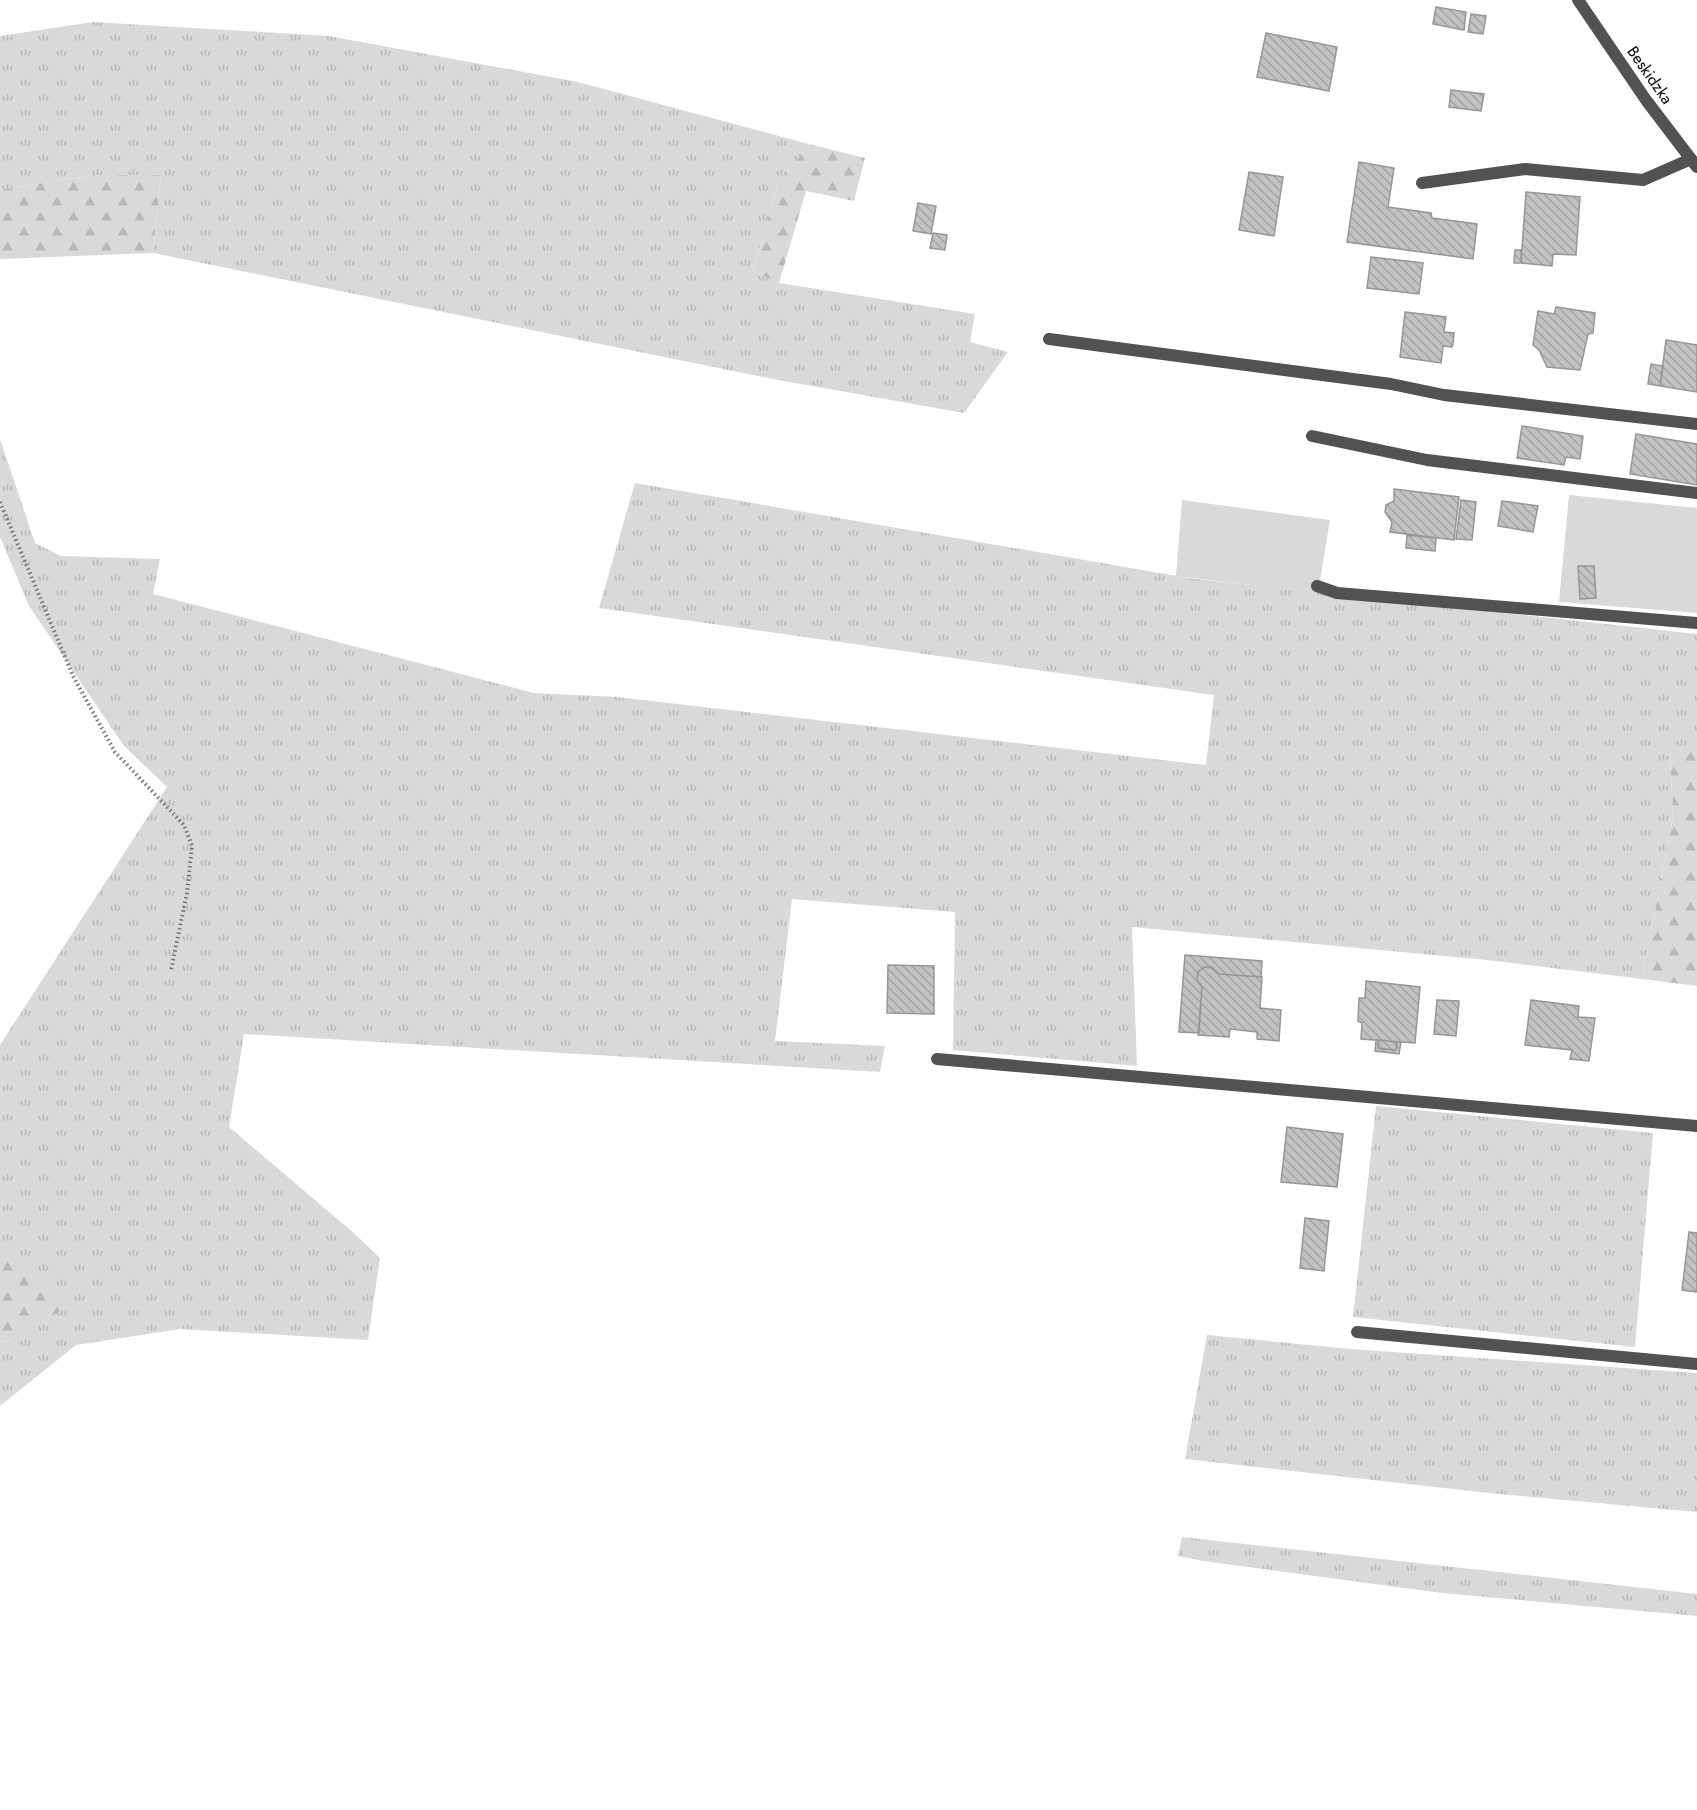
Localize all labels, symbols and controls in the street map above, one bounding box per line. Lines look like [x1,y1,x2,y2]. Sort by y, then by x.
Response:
street label: Beskidzka [1622,41,1678,109]

